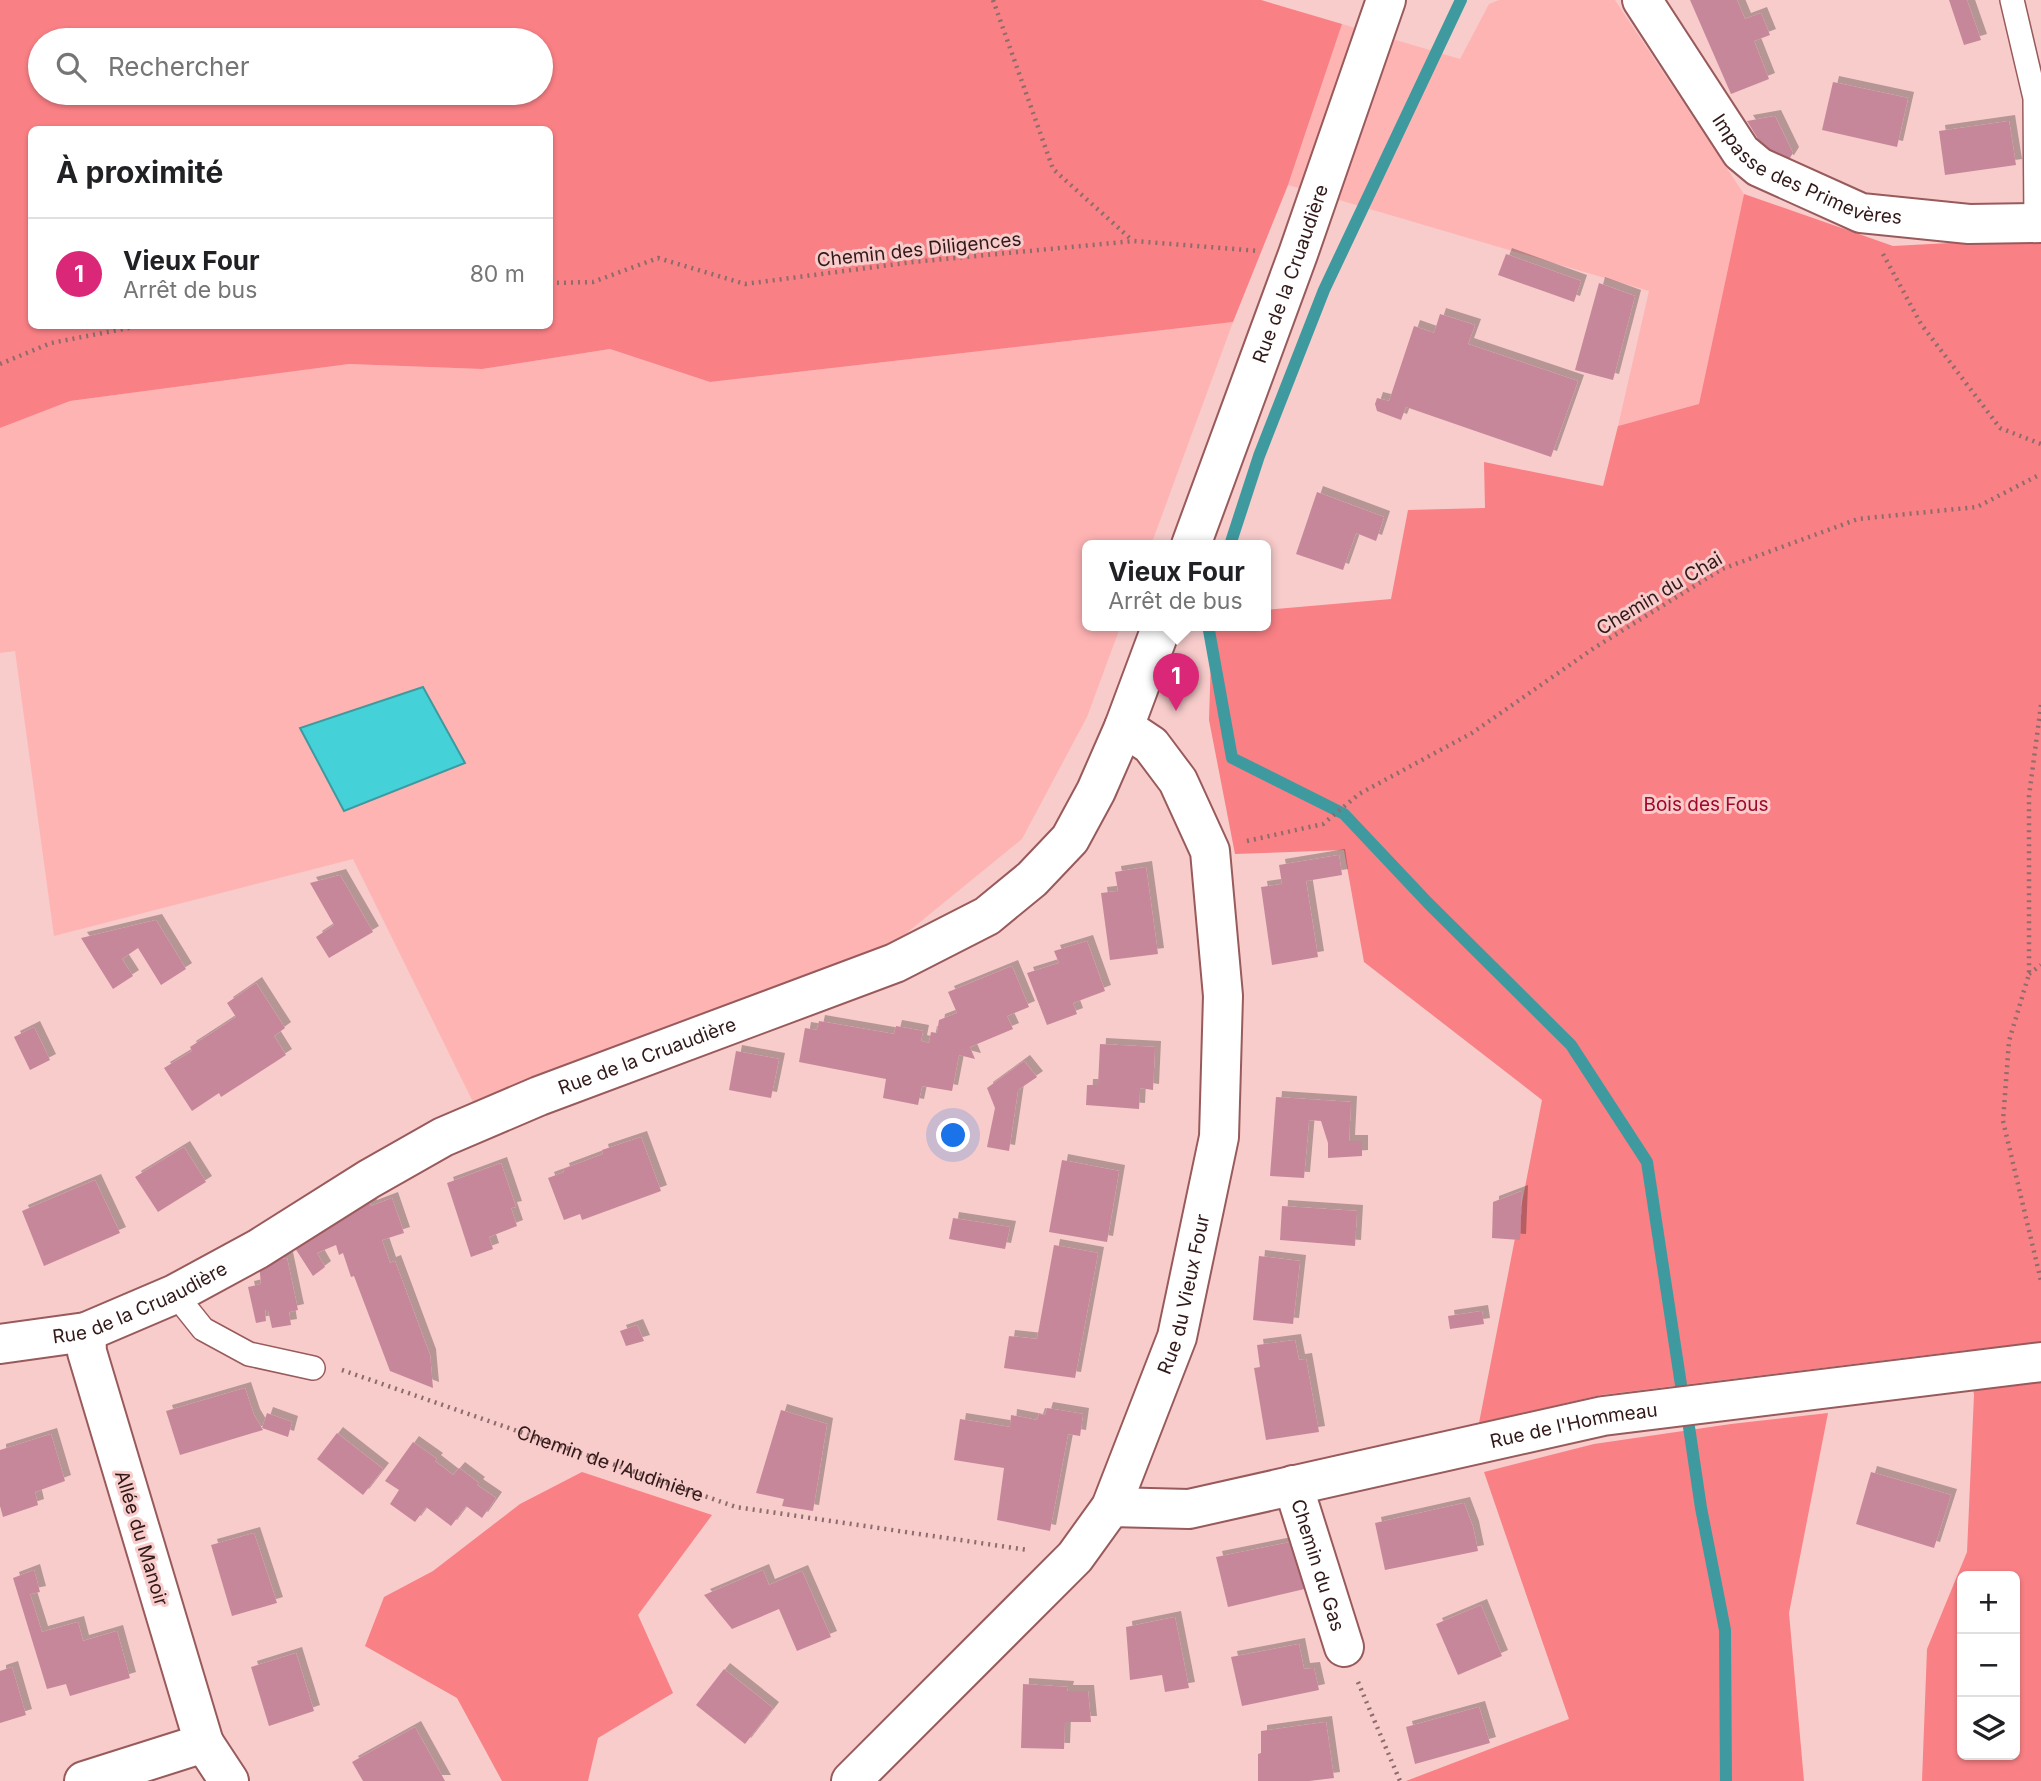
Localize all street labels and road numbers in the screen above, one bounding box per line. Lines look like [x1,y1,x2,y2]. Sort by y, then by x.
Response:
street label: Impasse des Primevères [1707,110,1903,229]
street label: Rue de la Cruaudière [1248,181,1333,366]
street label: Chemin des Diligences [816,227,1022,272]
street label: Chemin du Chai [1592,547,1726,640]
street label: Rue de la Cruaudière [555,1012,739,1100]
street label: Rue du Vieux Four [1153,1212,1215,1378]
street label: Rue de la Cruaudière [51,1257,231,1349]
street label: Rue de l'Hommeau [1488,1398,1659,1453]
street label: Chemin de l'Audinière [514,1421,707,1507]
street label: Allée du Manoir [110,1468,173,1609]
street label: Chemin du Gas [1286,1496,1349,1634]

